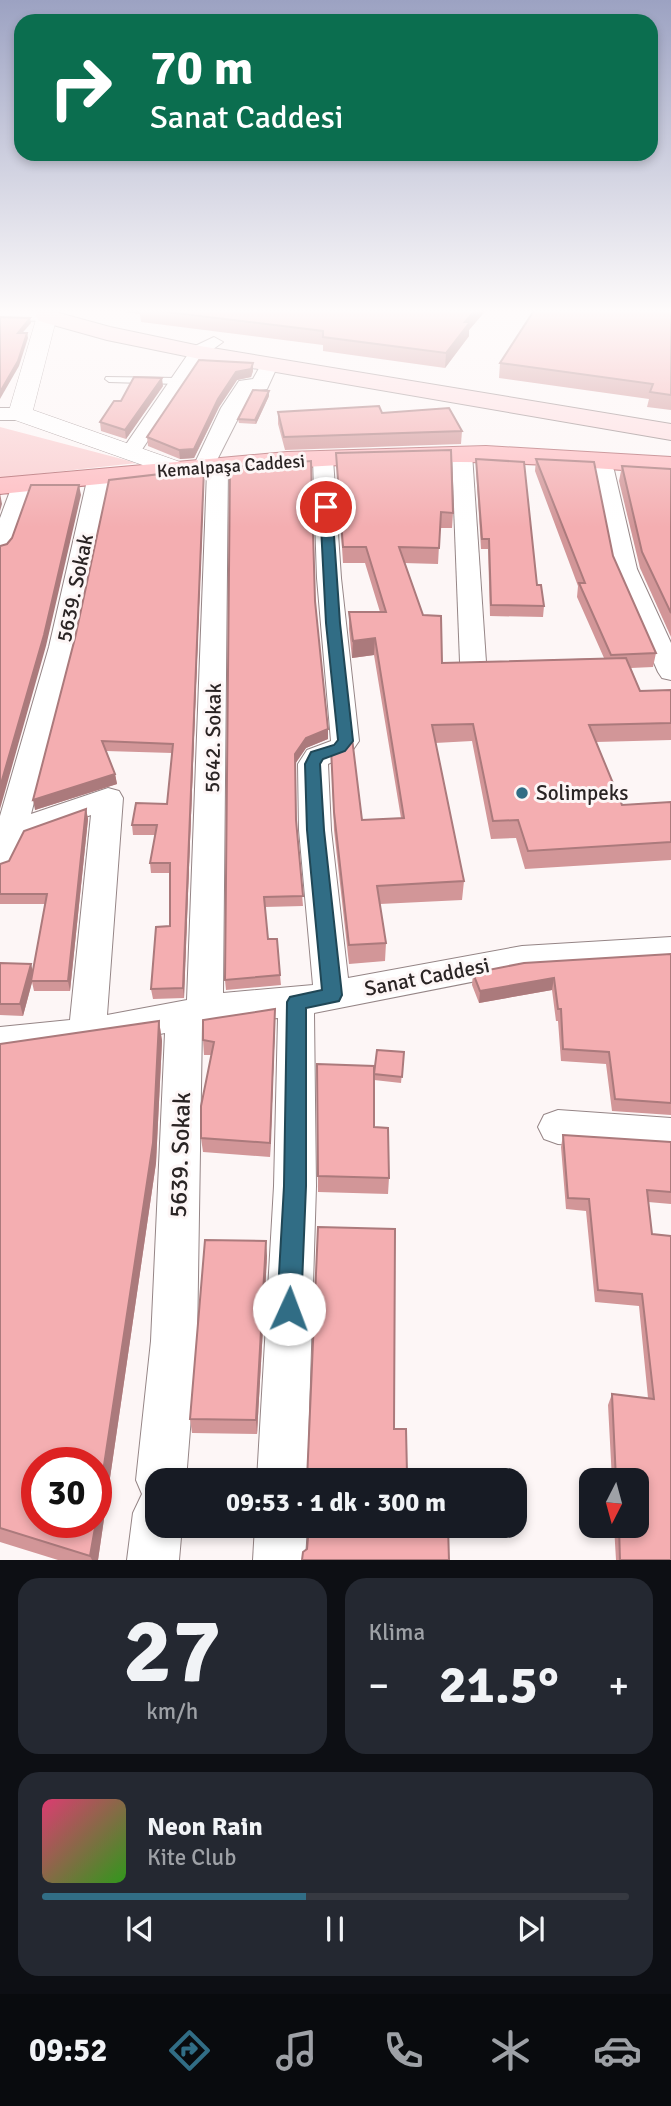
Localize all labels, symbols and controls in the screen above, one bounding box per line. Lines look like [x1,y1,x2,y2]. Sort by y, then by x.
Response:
text: 70 m [150,38,253,98]
icon: right [35,42,126,133]
text: Sanat Caddesi [150,98,343,137]
street label: Kemalpaşa Caddesi [156,450,306,482]
pin [296,477,356,537]
icon: arrive [307,488,345,526]
street label: 5639. Sokak [51,531,99,644]
street label: 5642. Sokak [199,682,227,793]
place label: Solimpeks [536,780,628,806]
marker: Solimpeks [514,785,530,801]
street label: Sanat Caddesi [362,952,492,1002]
street label: 5639. Sokak [163,1092,197,1218]
position arrow [252,1272,326,1346]
speed limit sign: 30 [21,1447,112,1538]
north arrow [579,1468,649,1538]
map controls [579,1468,649,1538]
text: 09:53 · 1 dk · 300 m [226,1487,446,1519]
text: 27 [123,1595,221,1708]
text: Klima [369,1618,425,1647]
text: 21.5° [439,1653,559,1717]
text: − [369,1662,389,1709]
text: + [608,1662,629,1709]
text: km/h [146,1697,198,1726]
text: Neon Rain [147,1811,263,1843]
text: Kite Club [147,1843,236,1872]
icon: previous [121,1910,159,1948]
icon: pause [316,1910,354,1948]
icon: next [512,1910,550,1948]
icon: directions [165,2026,214,2075]
icon: music [272,2026,321,2075]
icon: phone [379,2026,428,2075]
icon: climate [486,2026,535,2075]
icon: car [593,2026,642,2075]
text: 09:52 [29,2031,108,2070]

